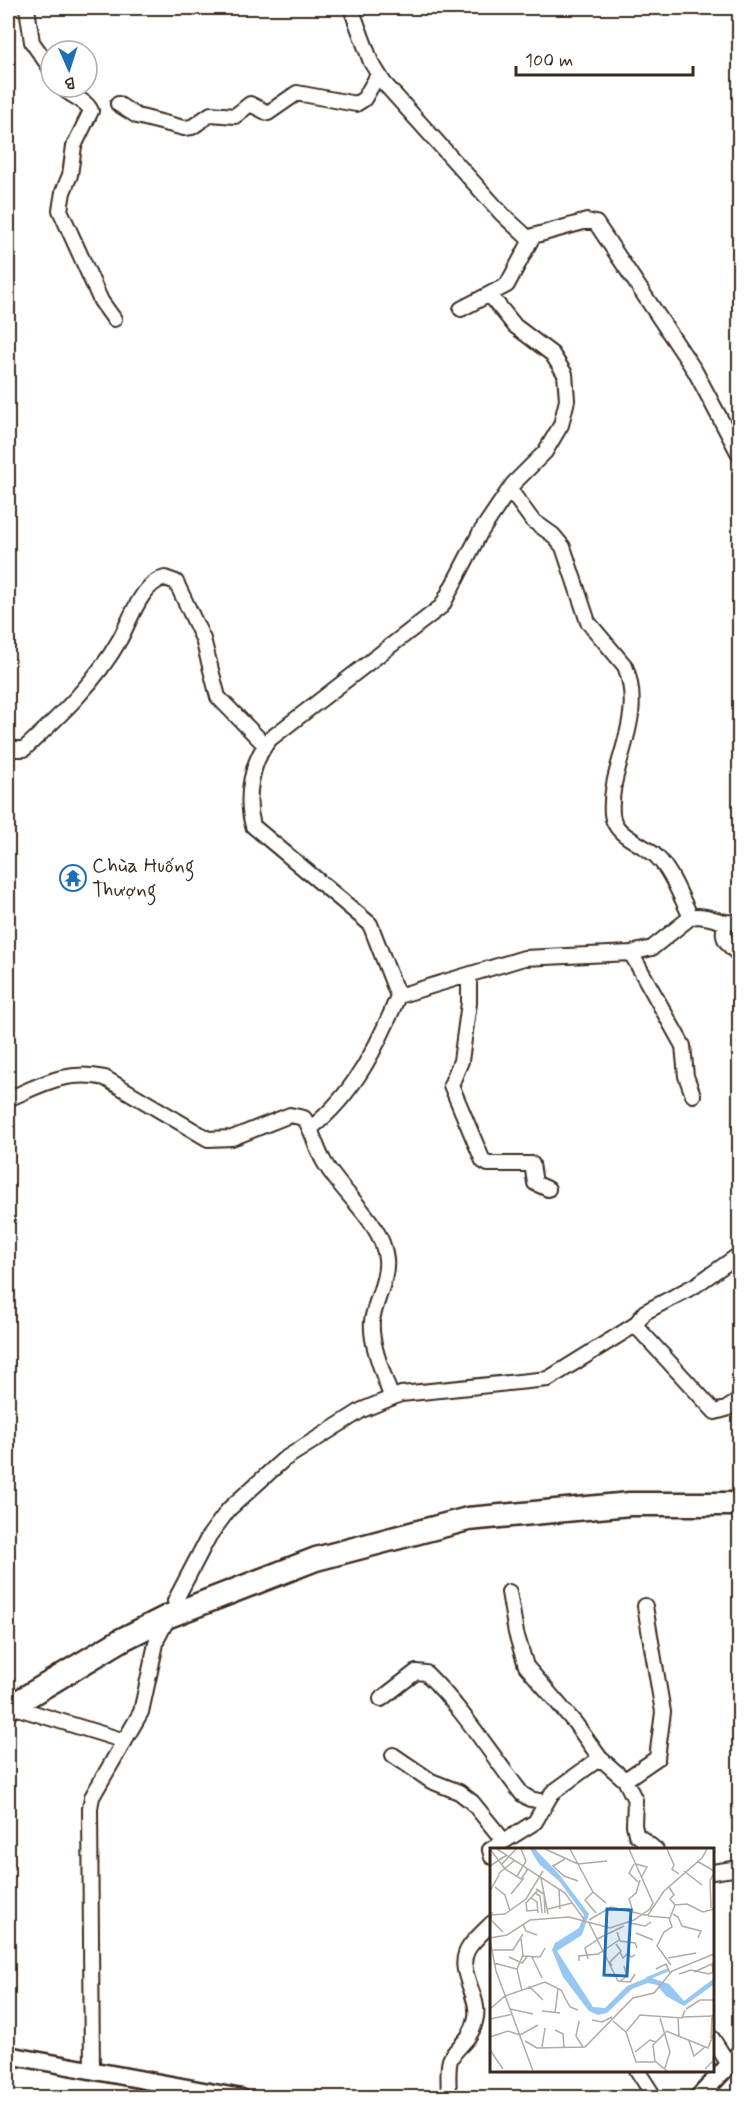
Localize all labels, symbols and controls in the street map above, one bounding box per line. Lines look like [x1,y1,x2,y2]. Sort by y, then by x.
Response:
north arrow [39,39,99,99]
scale bar [516,39,693,77]
text: 100 m [525,49,573,73]
text: B [64,72,75,93]
place label: Chùa Huống Thượng [92,852,195,906]
temple icon: Chùa Huống Thượng [58,863,88,893]
inset map [490,1848,714,2072]

